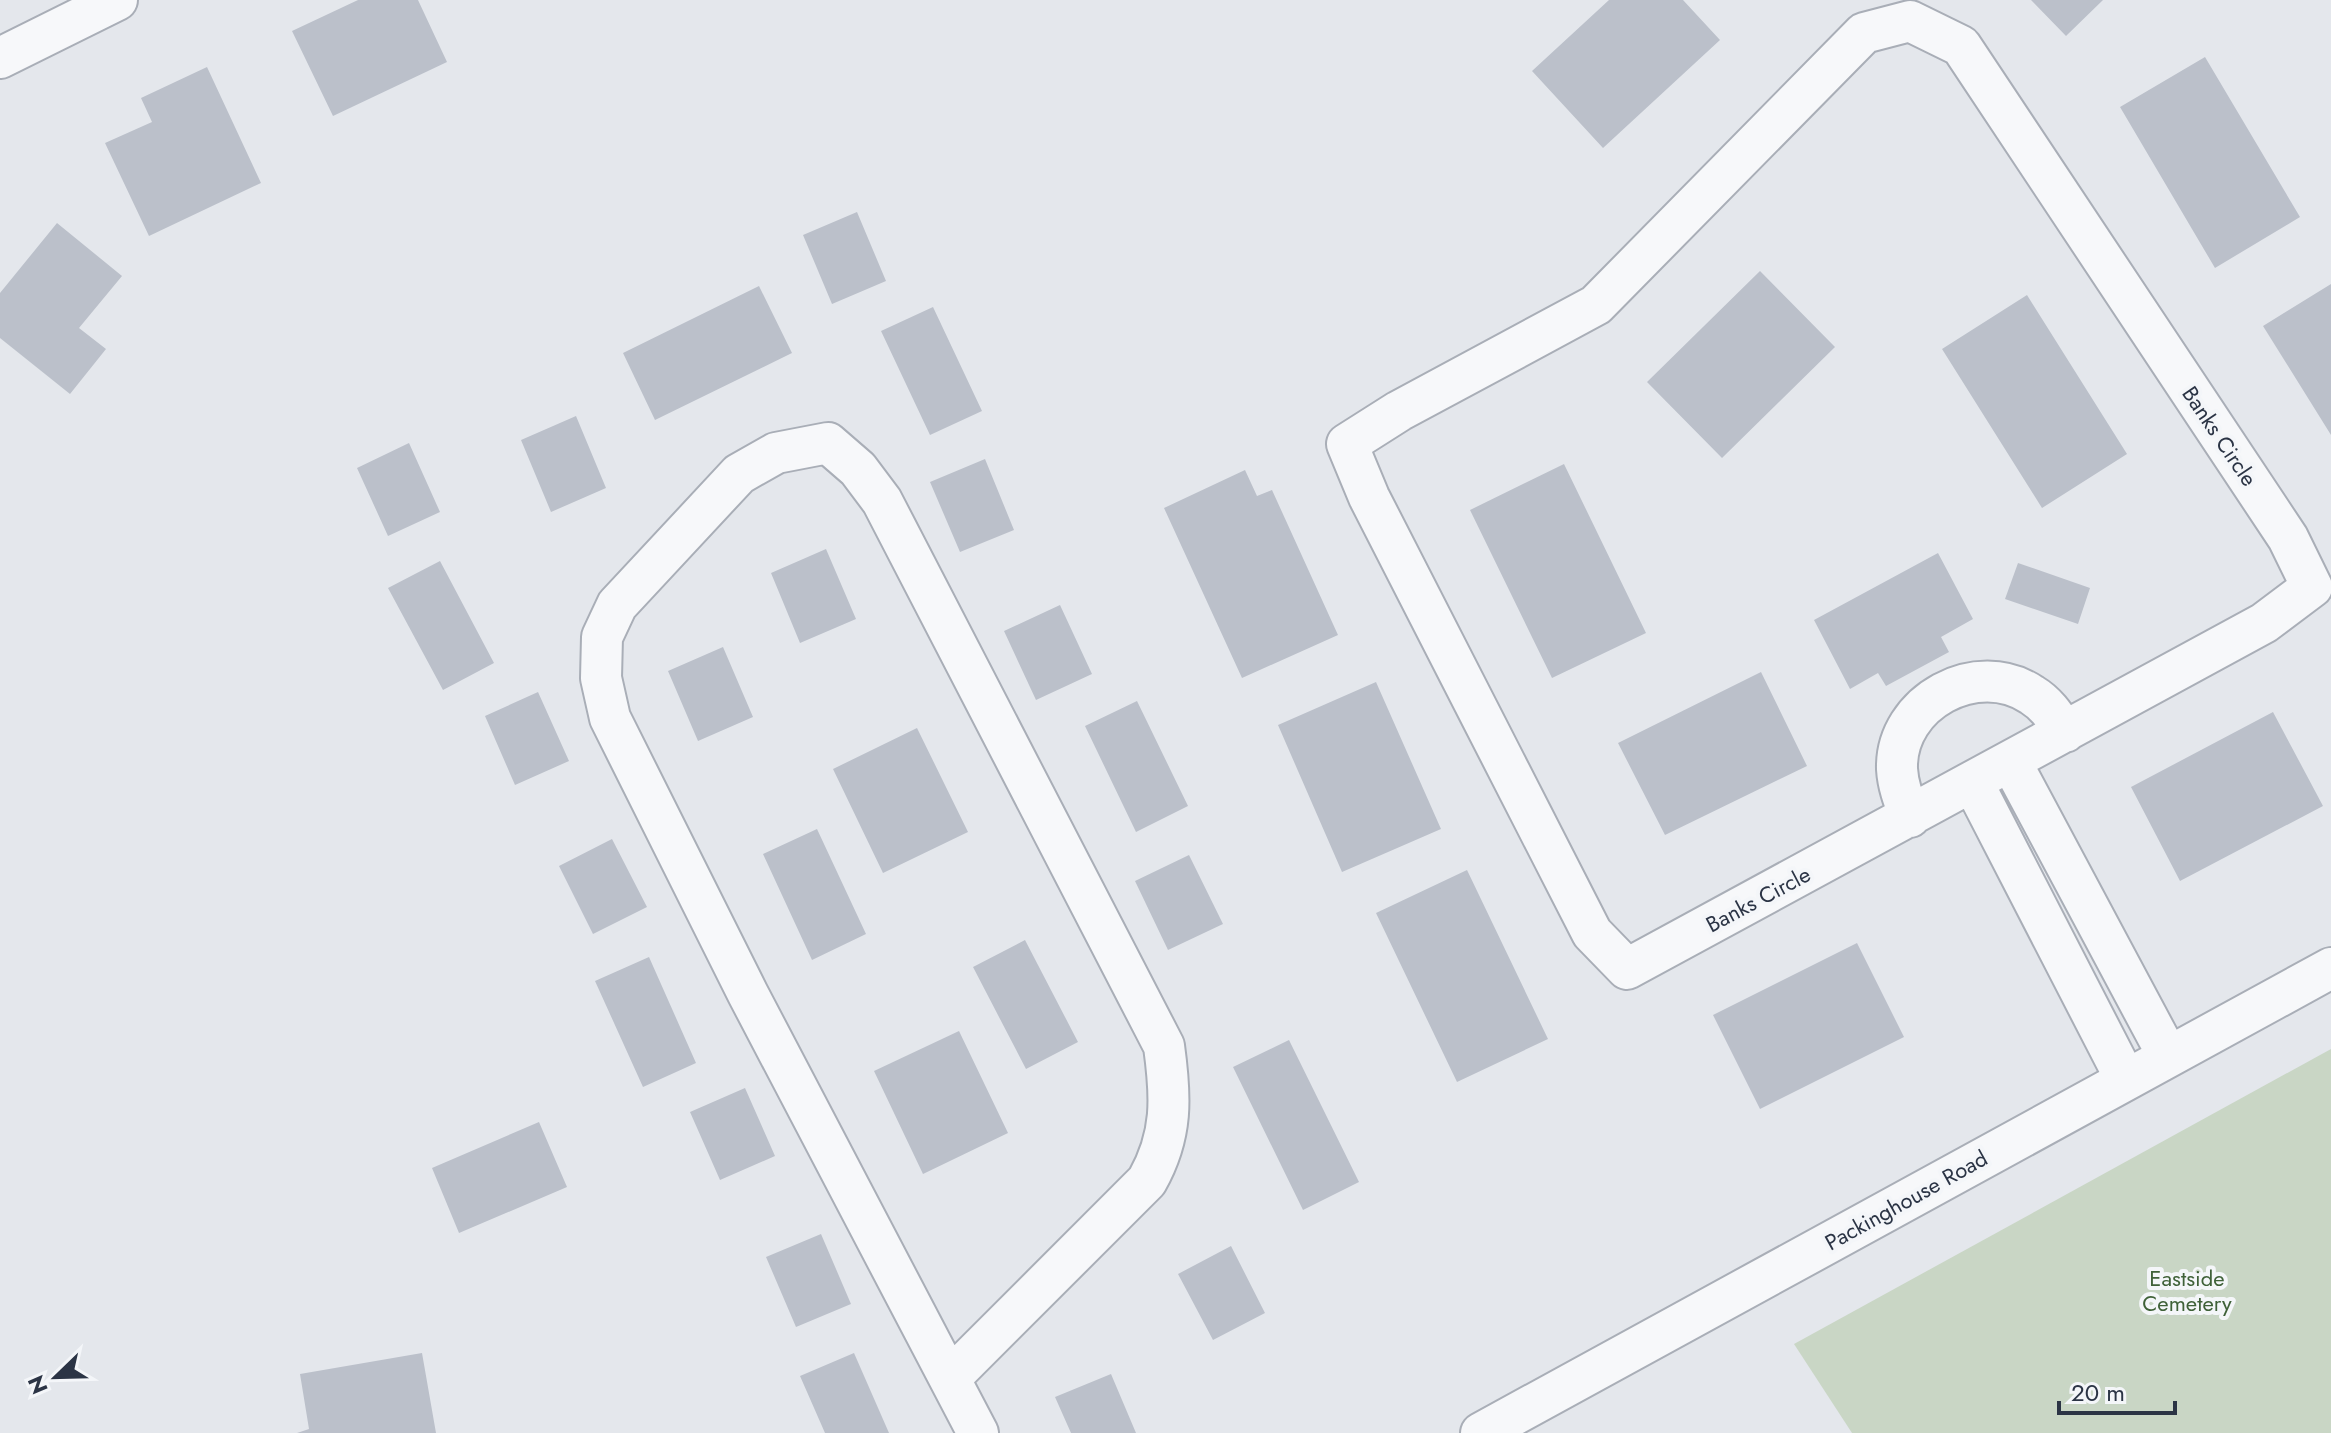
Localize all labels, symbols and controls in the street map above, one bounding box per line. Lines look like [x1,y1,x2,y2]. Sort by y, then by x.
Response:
street label: Banks Circle [2175,380,2265,492]
street label: Banks Circle [1700,858,1816,940]
street label: Packinghouse Road [1819,1142,1993,1258]
park label: Eastside Cemetery [2142,1262,2232,1319]
north arrow [16,1337,96,1417]
scale bar [2059,1365,2175,1415]
text: N [19,1371,56,1399]
text: 20 m [2071,1375,2125,1410]

